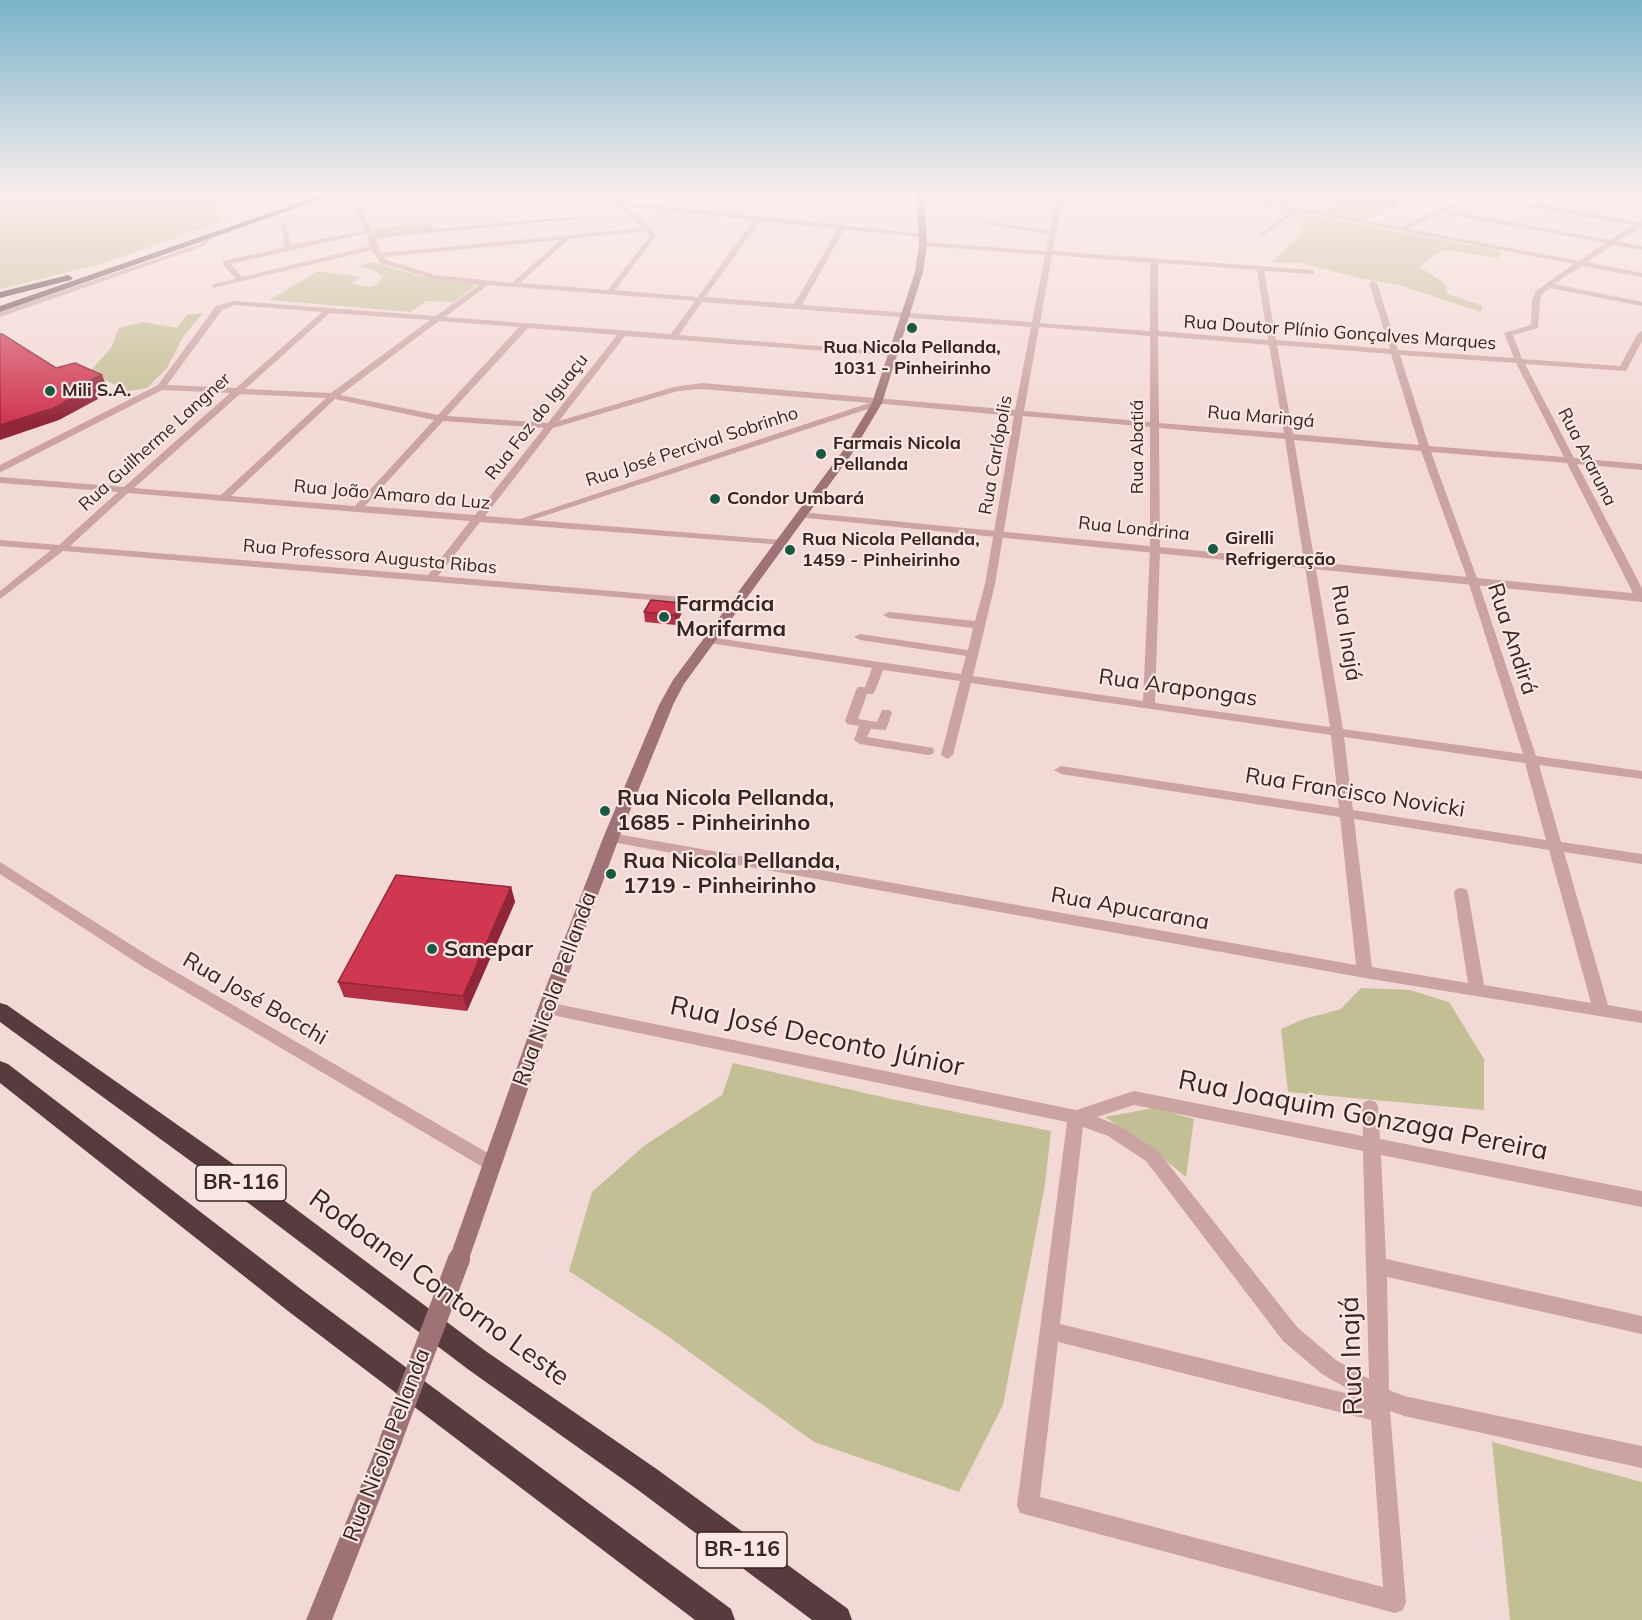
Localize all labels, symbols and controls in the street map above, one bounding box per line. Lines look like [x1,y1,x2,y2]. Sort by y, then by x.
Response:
street label: Rua Doutor Plínio Gonçalves Marques [1183,311,1497,355]
marker: Rua Nicola Pellanda, 1031 - Pinheirinho [905,321,919,335]
place label: Rua Nicola Pellanda, 1031 - Pinheirinho [823,337,1001,380]
street label: Rua Foz do Iguaçu [481,350,593,484]
street label: Rua Guilherme Langner [75,368,235,516]
place label: Mili S.A. [62,380,131,402]
marker: Mili S.A. [43,384,57,398]
street label: Rua Carlópolis [975,394,1017,516]
street label: Rua Abatiá [1127,400,1149,494]
street label: Rua José Percival Sobrinho [583,402,801,492]
street label: Rua Maringá [1206,402,1316,432]
street label: Rua Araruna [1553,404,1621,510]
place label: Farmais Nicola Pellanda [833,433,961,476]
marker: Farmais Nicola Pellanda [814,447,828,461]
street label: Rua João Amaro da Luz [293,476,491,514]
place label: Condor Umbará [727,488,864,510]
marker: Condor Umbará [708,492,722,506]
street label: Rua Londrina [1077,512,1191,546]
place label: Girelli Refrigeração [1225,528,1336,570]
place label: Rua Nicola Pellanda, 1459 - Pinheirinho [802,529,980,572]
street label: Rua Professora Augusta Ribas [242,535,498,579]
marker: Girelli Refrigeração [1206,542,1220,556]
marker: Rua Nicola Pellanda, 1459 - Pinheirinho [783,543,797,557]
street label: Rua Andirá [1482,580,1542,698]
street label: Rua Inajá [1325,583,1367,683]
place label: Farmácia Morifarma [676,591,786,642]
marker: Farmácia Morifarma [657,610,671,624]
street label: Rua Arapongas [1097,664,1259,712]
street label: Rua Francisco Novicki [1243,763,1467,823]
place label: Rua Nicola Pellanda, 1685 - Pinheirinho [617,785,834,836]
marker: Rua Nicola Pellanda, 1685 - Pinheirinho [598,804,612,818]
place label: Rua Nicola Pellanda, 1719 - Pinheirinho [623,848,840,900]
marker: Rua Nicola Pellanda, 1719 - Pinheirinho [604,867,618,881]
street label: Rua Apucarana [1049,882,1211,936]
street label: Rua Nicola Pellanda [508,888,602,1090]
place label: Sanepar [444,936,533,962]
marker: Sanepar [425,942,439,956]
street label: Rua José Bocchi [178,947,332,1051]
street label: Rua José Deconto Júnior [667,990,967,1084]
street label: Rua Joaquim Gonzaga Pereira [1175,1064,1551,1168]
road number: BR-116 [196,1165,286,1201]
street label: Rodoanel Contorno Leste [303,1183,575,1393]
street label: Rua Inajá [1334,1296,1370,1416]
street label: Rua Nicola Pellanda [338,1345,436,1545]
road number: BR-116 [697,1532,787,1568]

